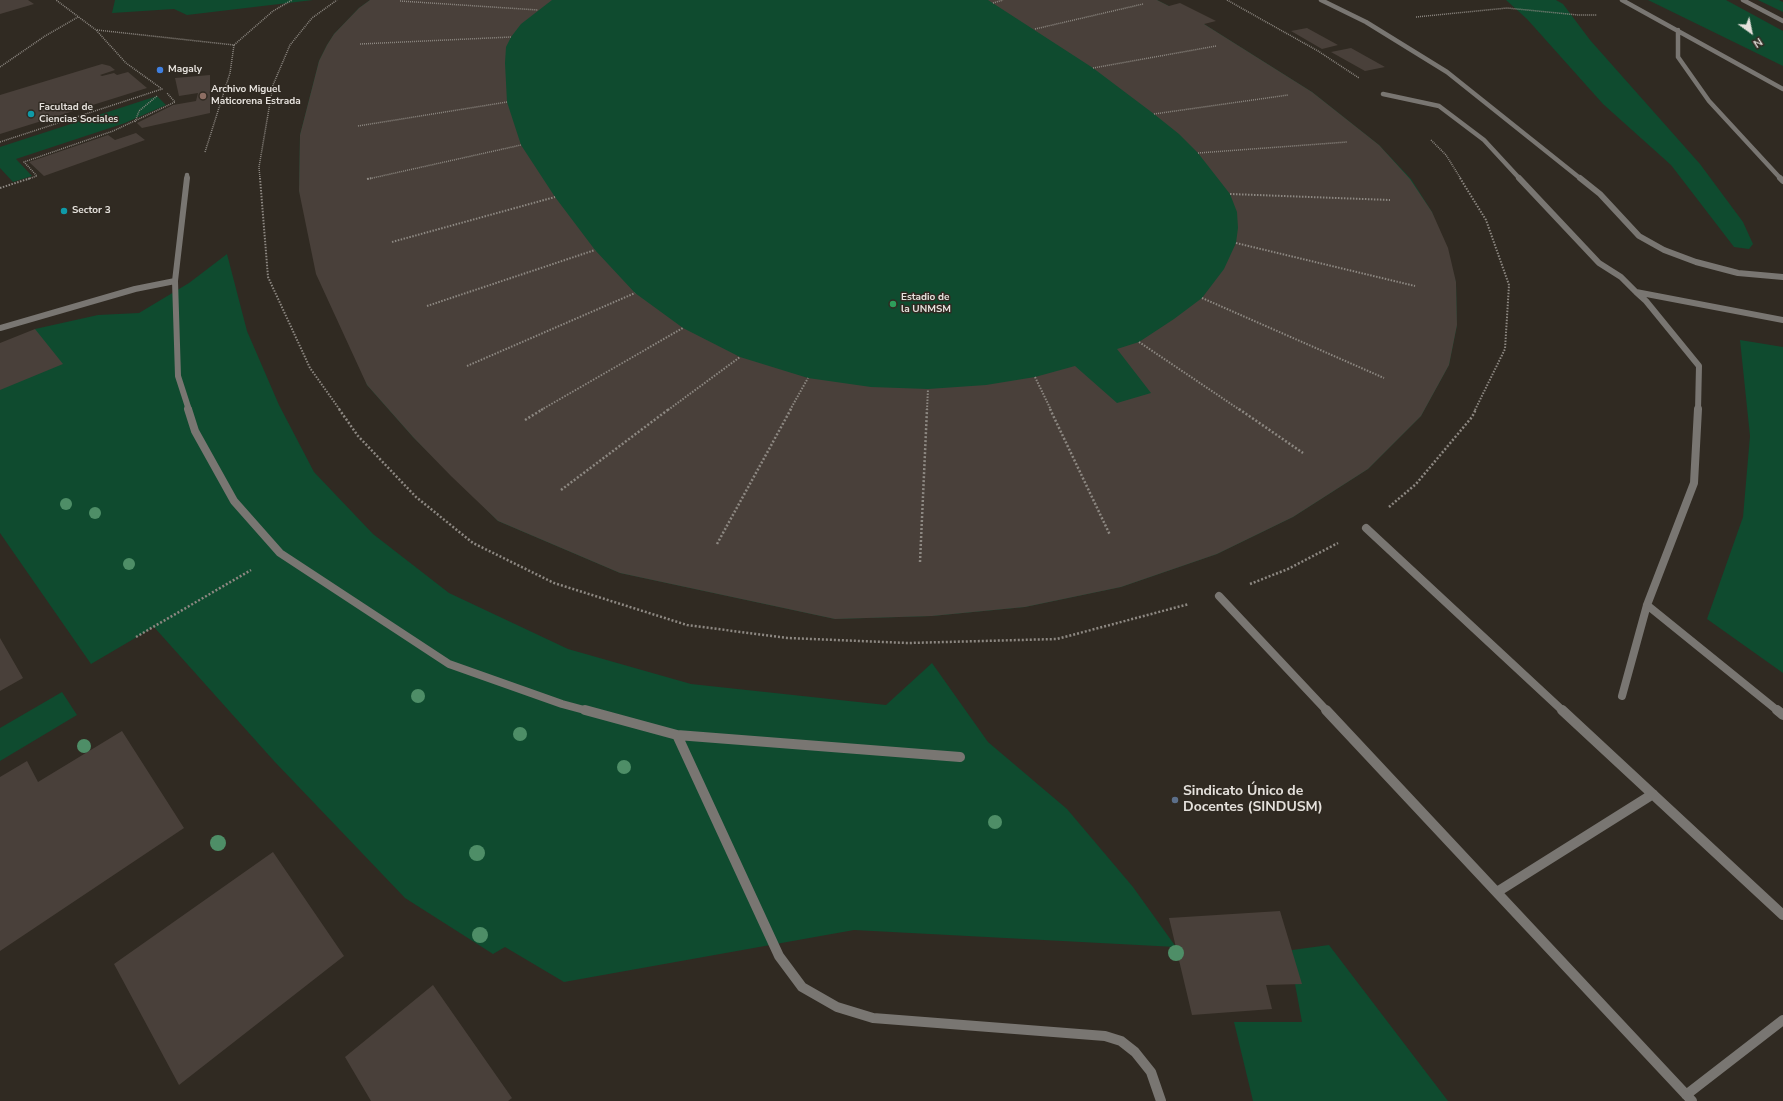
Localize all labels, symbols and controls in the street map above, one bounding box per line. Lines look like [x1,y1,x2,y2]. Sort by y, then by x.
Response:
north arrow [1731,12,1771,52]
text: N [1750,34,1765,51]
place label: Magaly [168,64,202,76]
marker: Magaly [155,65,165,75]
place label: Archivo Miguel Maticorena Estrada [211,84,301,108]
marker: Archivo Miguel Maticorena Estrada [198,91,208,101]
place label: Facultad de Ciencias Sociales [39,102,118,126]
marker: Facultad de Ciencias Sociales [26,109,36,119]
place label: Sector 3 [72,205,111,217]
marker: Sector 3 [59,206,69,216]
place label: Estadio de la UNMSM [901,292,951,316]
marker: Estadio de la UNMSM [888,299,898,309]
place label: Sindicato Único de Docentes (SINDUSM) [1183,784,1323,816]
marker: Sindicato Único de Docentes (SINDUSM) [1170,795,1180,805]

